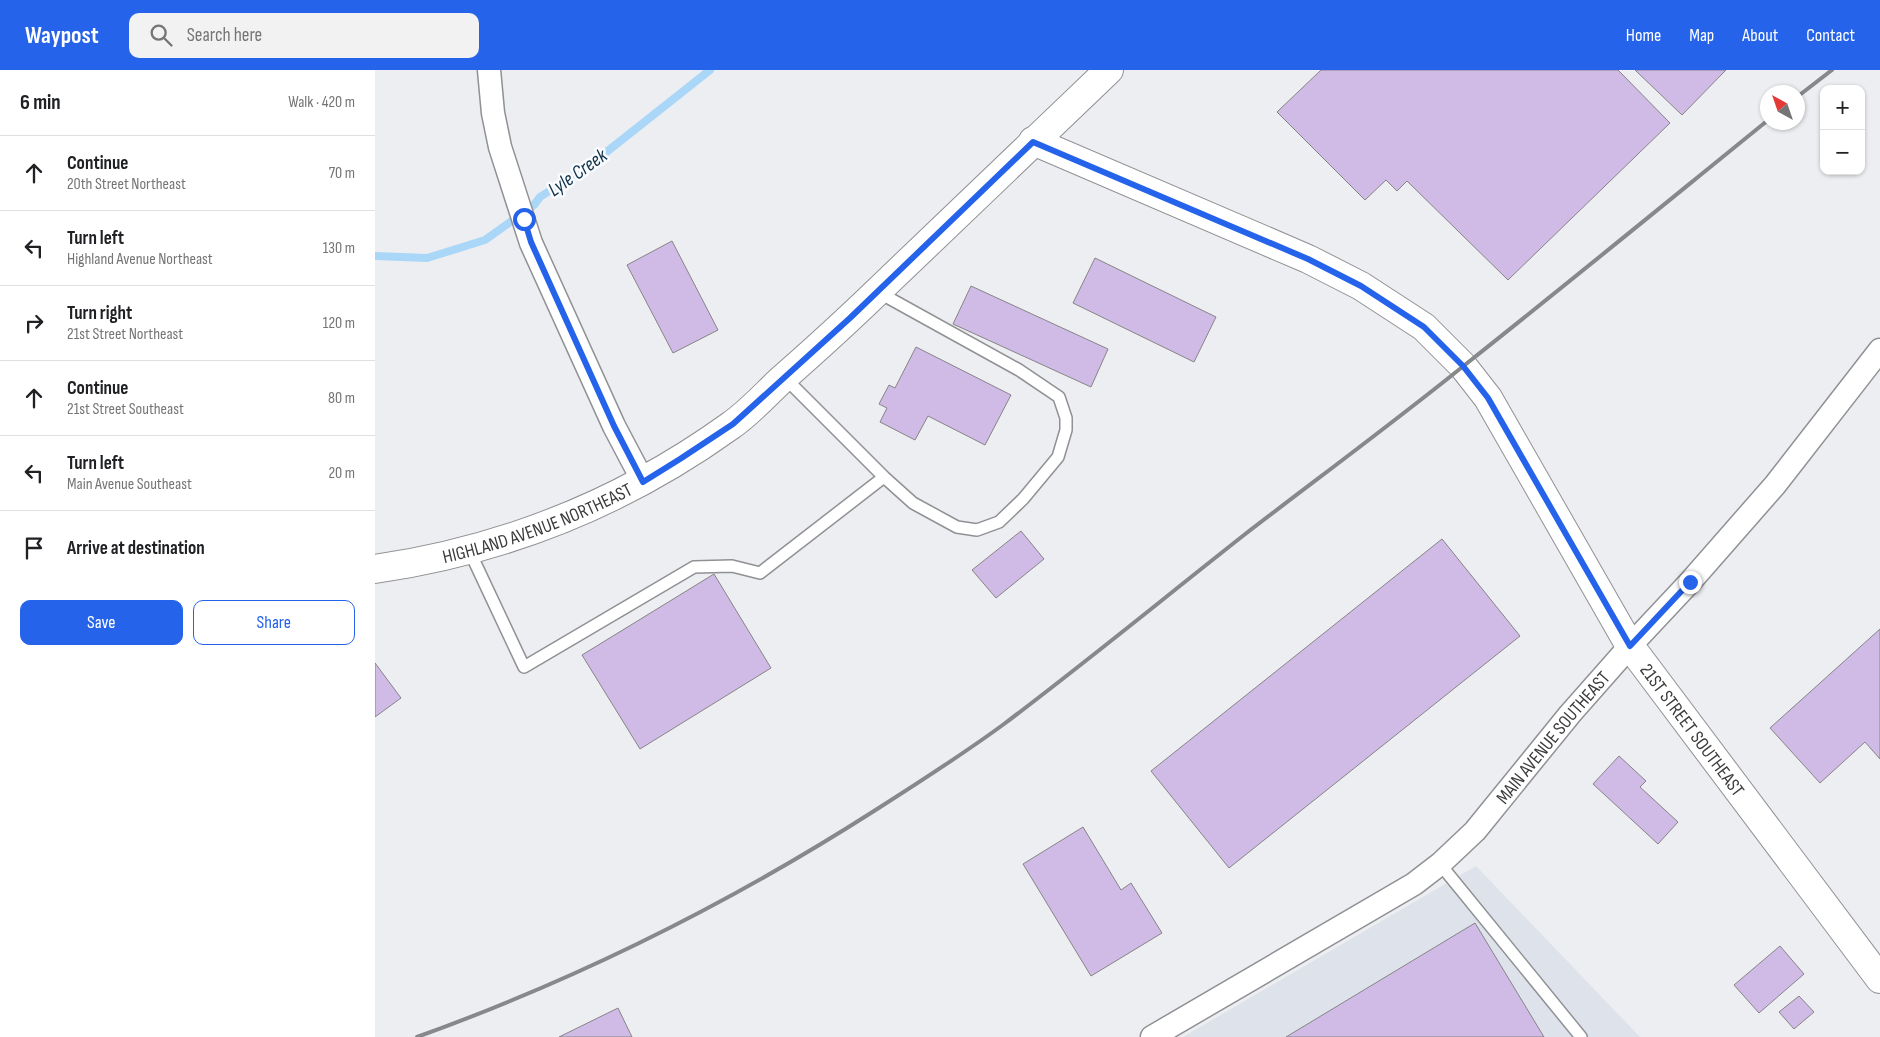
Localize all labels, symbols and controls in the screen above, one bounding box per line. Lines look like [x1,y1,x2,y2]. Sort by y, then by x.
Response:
search box [129,13,479,58]
text: Waypost [25,21,99,50]
icon: search [147,21,175,49]
text: Search here [187,24,262,47]
text: Home [1626,25,1661,46]
text: Map [1689,25,1714,46]
text: About [1742,25,1778,46]
text: Contact [1806,25,1855,46]
north arrow [1760,85,1805,130]
map controls [1820,85,1865,175]
button: + [1820,85,1865,130]
text: 6 min [20,90,61,115]
text: Walk · 420 m [288,93,355,112]
button: − [1820,130,1865,175]
water label: Lyle Creek [543,144,612,202]
text: Continue [67,152,128,175]
icon: ahead [20,159,48,187]
text: 70 m [329,164,355,183]
text: 20th Street Northeast [67,175,186,194]
route start [513,208,536,231]
text: Turn left [67,227,124,250]
icon: left [20,234,48,262]
text: 130 m [323,239,355,258]
text: Highland Avenue Northeast [67,250,213,269]
text: Turn right [67,302,132,325]
icon: right [20,309,48,337]
text: 120 m [323,314,355,333]
text: 21st Street Northeast [67,325,183,344]
text: Continue [67,377,128,400]
icon: ahead [20,384,48,412]
text: 80 m [328,389,355,408]
text: 21st Street Southeast [67,400,184,419]
text: Turn left [67,452,124,475]
icon: left [20,459,48,487]
text: 20 m [328,464,355,483]
text: Main Avenue Southeast [67,475,192,494]
street label: HIGHLAND AVENUE NORTHEAST [440,479,637,569]
icon: arrive [20,534,48,562]
text: Arrive at destination [67,537,205,560]
route end [1679,571,1702,594]
button: Save [20,600,183,645]
button: Share [193,600,355,645]
street label: 21ST STREET SOUTHEAST [1634,660,1749,802]
street label: MAIN AVENUE SOUTHEAST [1492,667,1616,809]

